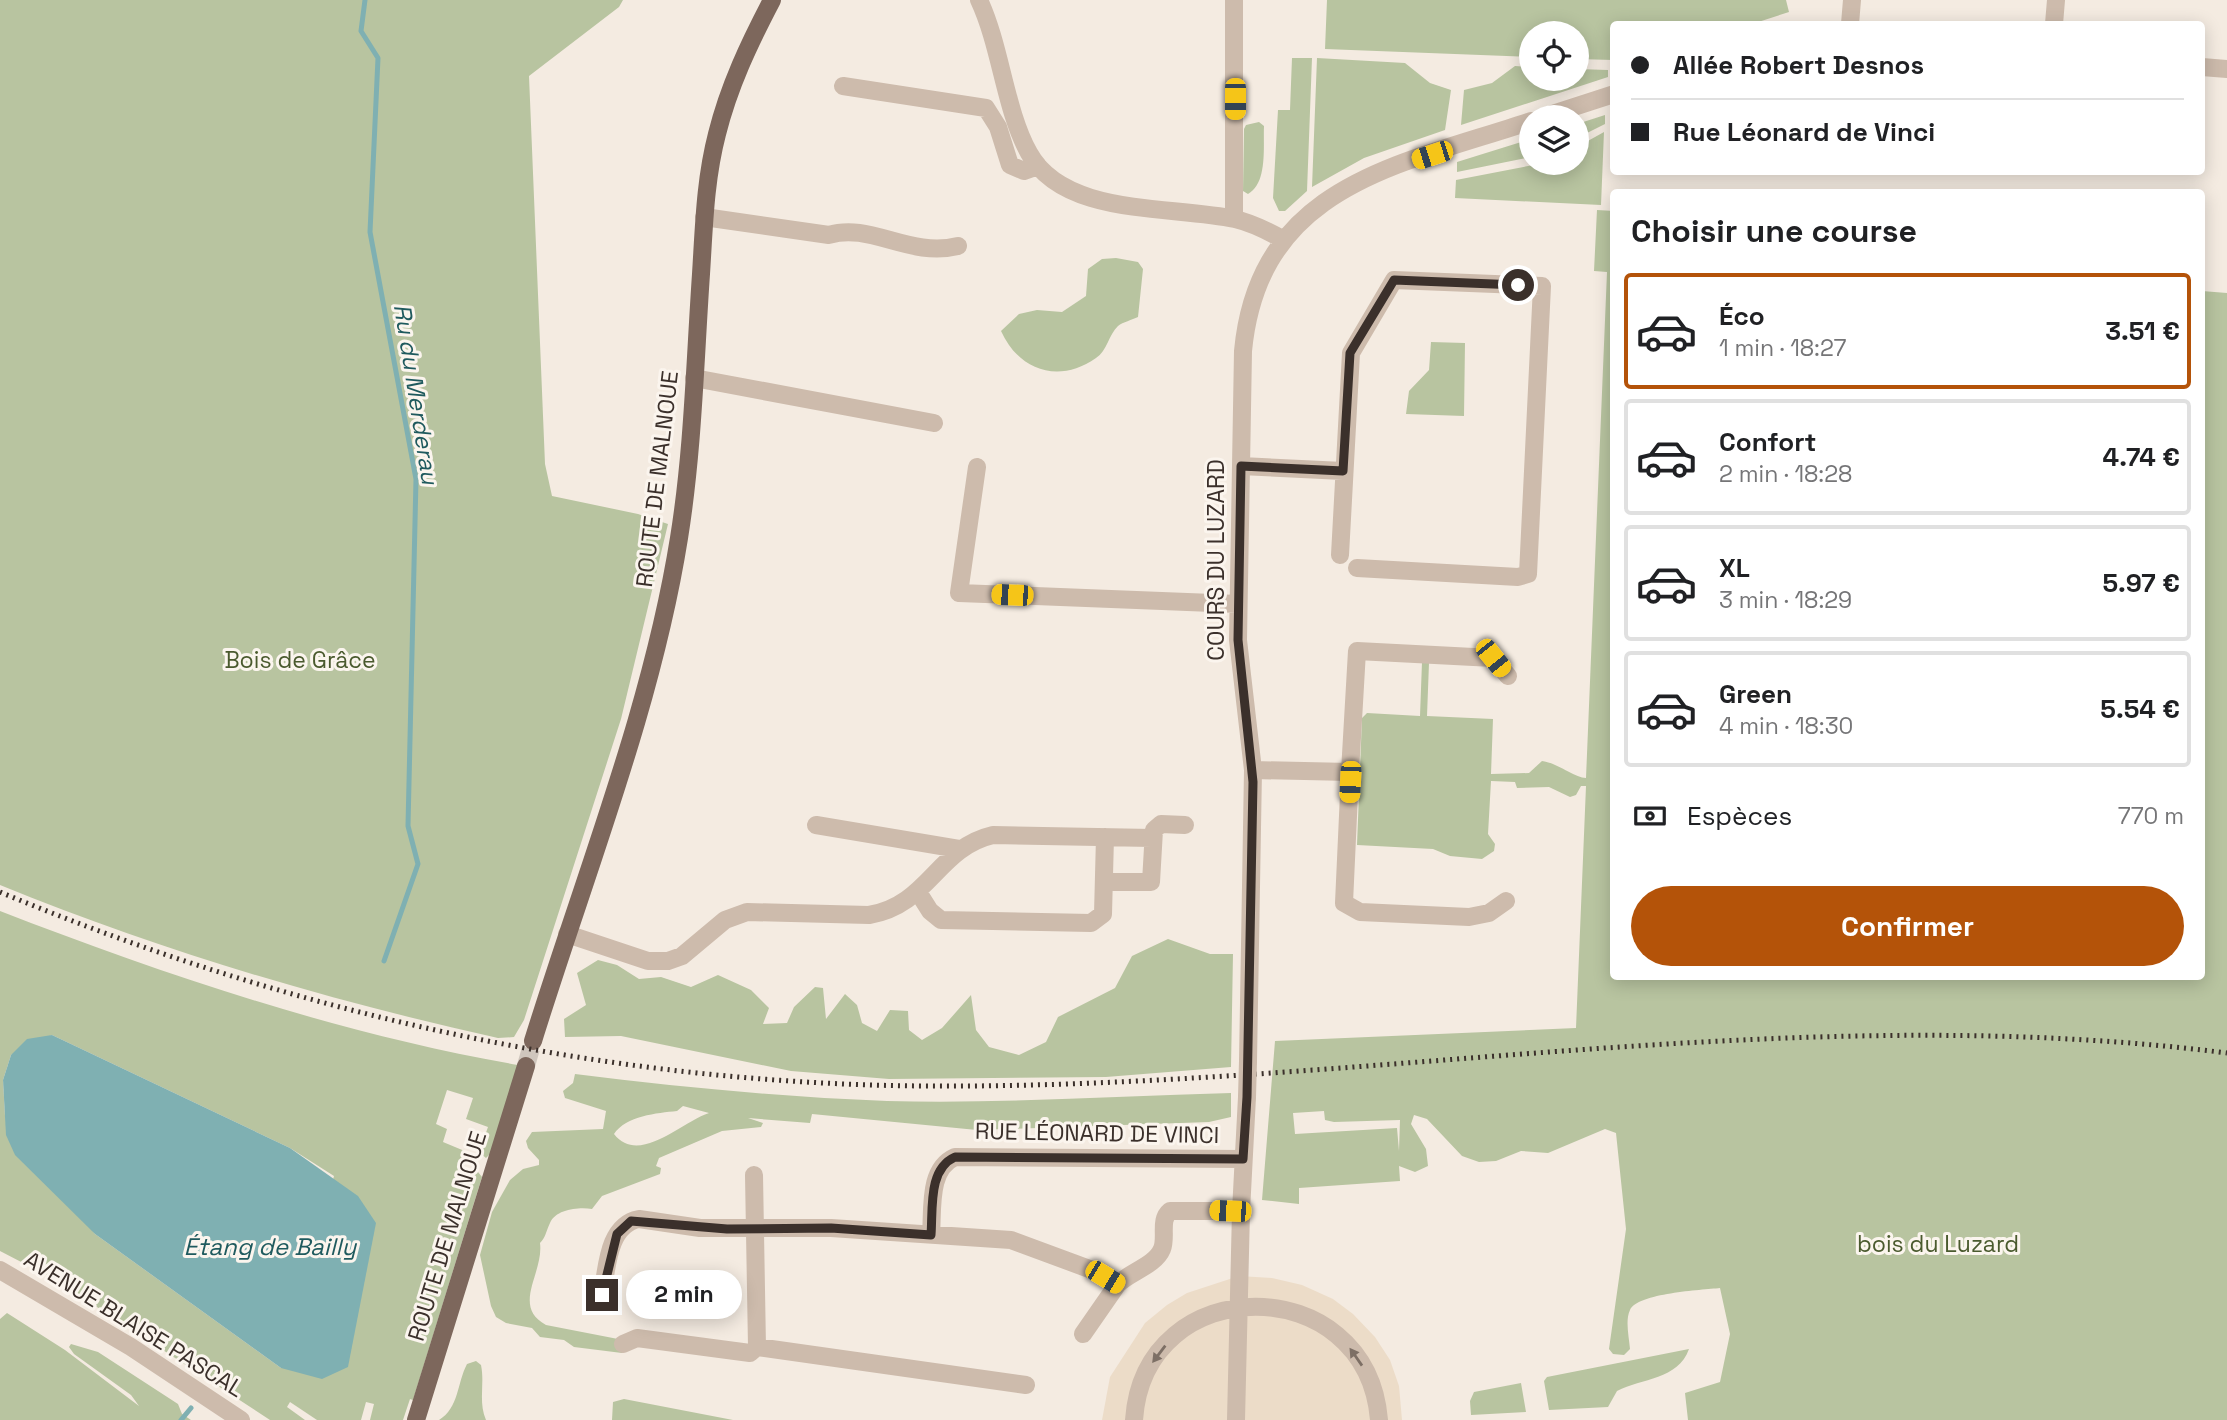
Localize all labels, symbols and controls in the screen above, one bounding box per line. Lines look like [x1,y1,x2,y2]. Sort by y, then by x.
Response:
map controls [1519,21,1589,175]
button: locate [1519,21,1589,91]
text: Allée Robert Desnos [1673,48,1924,82]
car [1225,78,1246,120]
button: layers [1519,105,1589,175]
text: Rue Léonard de Vinci [1673,115,1935,149]
car [1409,139,1456,171]
text: Choisir une course [1631,211,1917,251]
route start [1502,269,1534,301]
text: Éco [1719,299,1765,333]
icon: car [1635,300,1698,363]
water label: Ru du Merderau [387,301,446,488]
text: 3.51 € [2105,314,2180,348]
text: 1 min · 18:27 [1719,333,1847,363]
street label: ROUTE DE MALNOUE [629,369,685,589]
text: Confort [1719,425,1816,459]
icon: car [1635,426,1698,489]
text: 4.74 € [2103,440,2180,474]
street label: COURS DU LUZARD [1201,459,1231,661]
text: 2 min · 18:28 [1719,459,1852,489]
text: XL [1719,551,1750,585]
icon: car [1635,552,1698,615]
text: 5.97 € [2103,566,2180,600]
car [991,584,1034,606]
text: 3 min · 18:29 [1719,585,1852,615]
car [1472,635,1515,681]
park label: Bois de Grâce [224,645,376,675]
text: Green [1719,677,1792,711]
icon: car [1635,678,1698,741]
text: 5.54 € [2100,692,2180,726]
text: 4 min · 18:30 [1719,711,1853,741]
car [1339,760,1362,804]
icon: cash [1631,797,1669,835]
text: Espèces [1687,799,1792,833]
text: 770 m [2118,801,2184,831]
button: Confirmer [1631,886,2184,966]
street label: RUE LÉONARD DE VINCI [975,1116,1219,1150]
street label: ROUTE DE MALNOUE [401,1128,493,1344]
car [1209,1200,1252,1222]
park label: bois du Luzard [1857,1229,2019,1259]
water label: Étang de Bailly [184,1231,358,1262]
street label: AVENUE BLAISE PASCAL [19,1244,249,1404]
car [1082,1257,1129,1297]
callout: 2 min [626,1270,742,1320]
route end [586,1279,618,1311]
text: 2 min [654,1279,714,1309]
one-way arrow [1152,1345,1166,1363]
one-way arrow [1349,1348,1363,1366]

